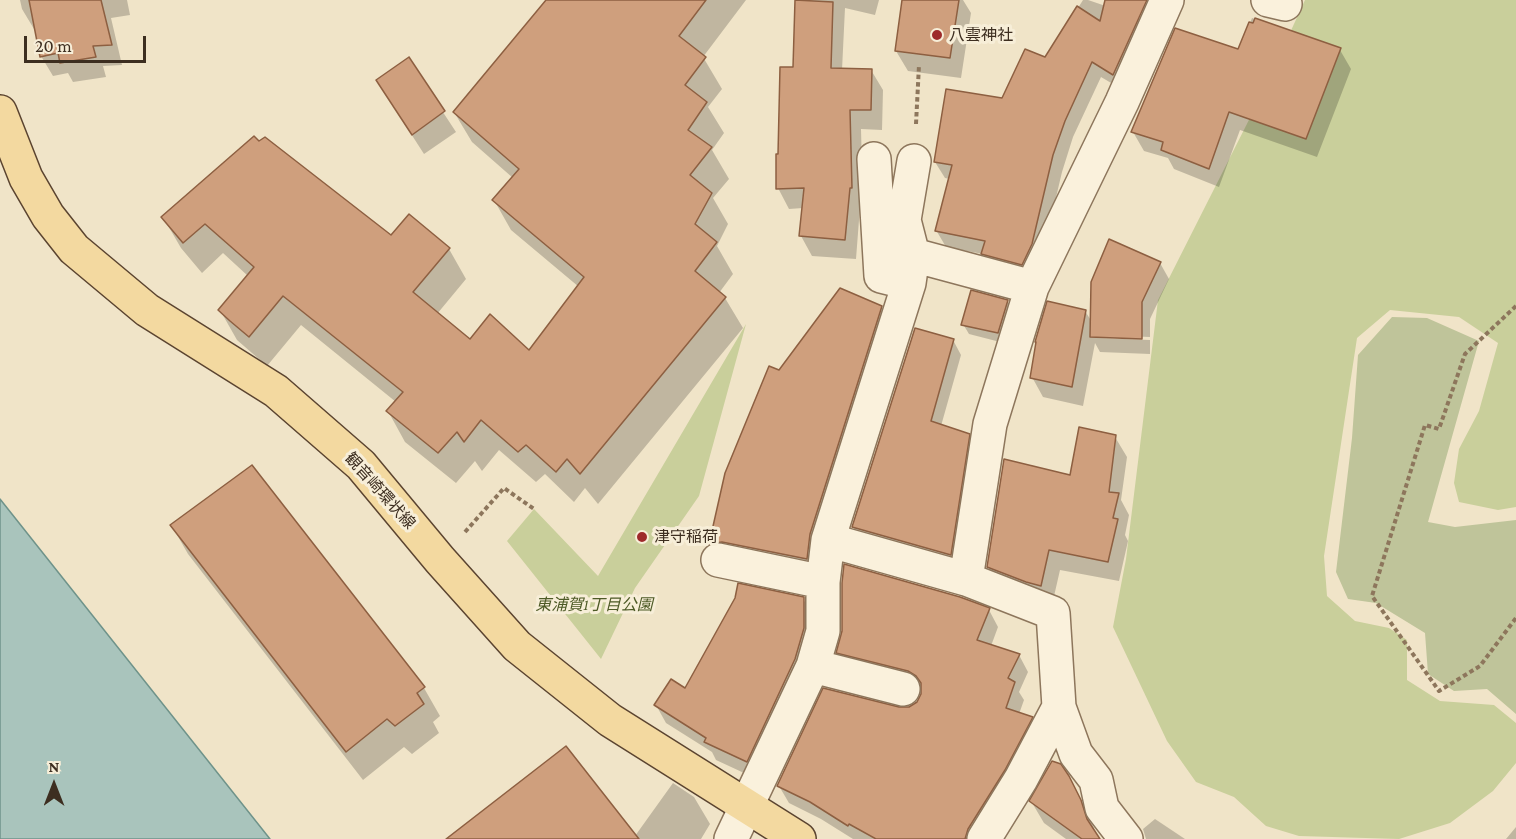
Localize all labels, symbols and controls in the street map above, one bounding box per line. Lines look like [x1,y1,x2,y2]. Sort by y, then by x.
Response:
scale bar [27,24,148,62]
place label: 八雲神社 [949,25,1013,45]
marker: 八雲神社 [930,28,944,42]
text: 20 m [35,36,72,56]
street label: 観音崎環状線 [341,449,419,533]
place label: 津守稲荷 [654,527,718,547]
marker: 津守稲荷 [635,530,649,544]
park label: 東浦賀1丁目公園 [535,595,653,615]
north arrow [24,755,84,815]
text: N [49,758,59,775]

